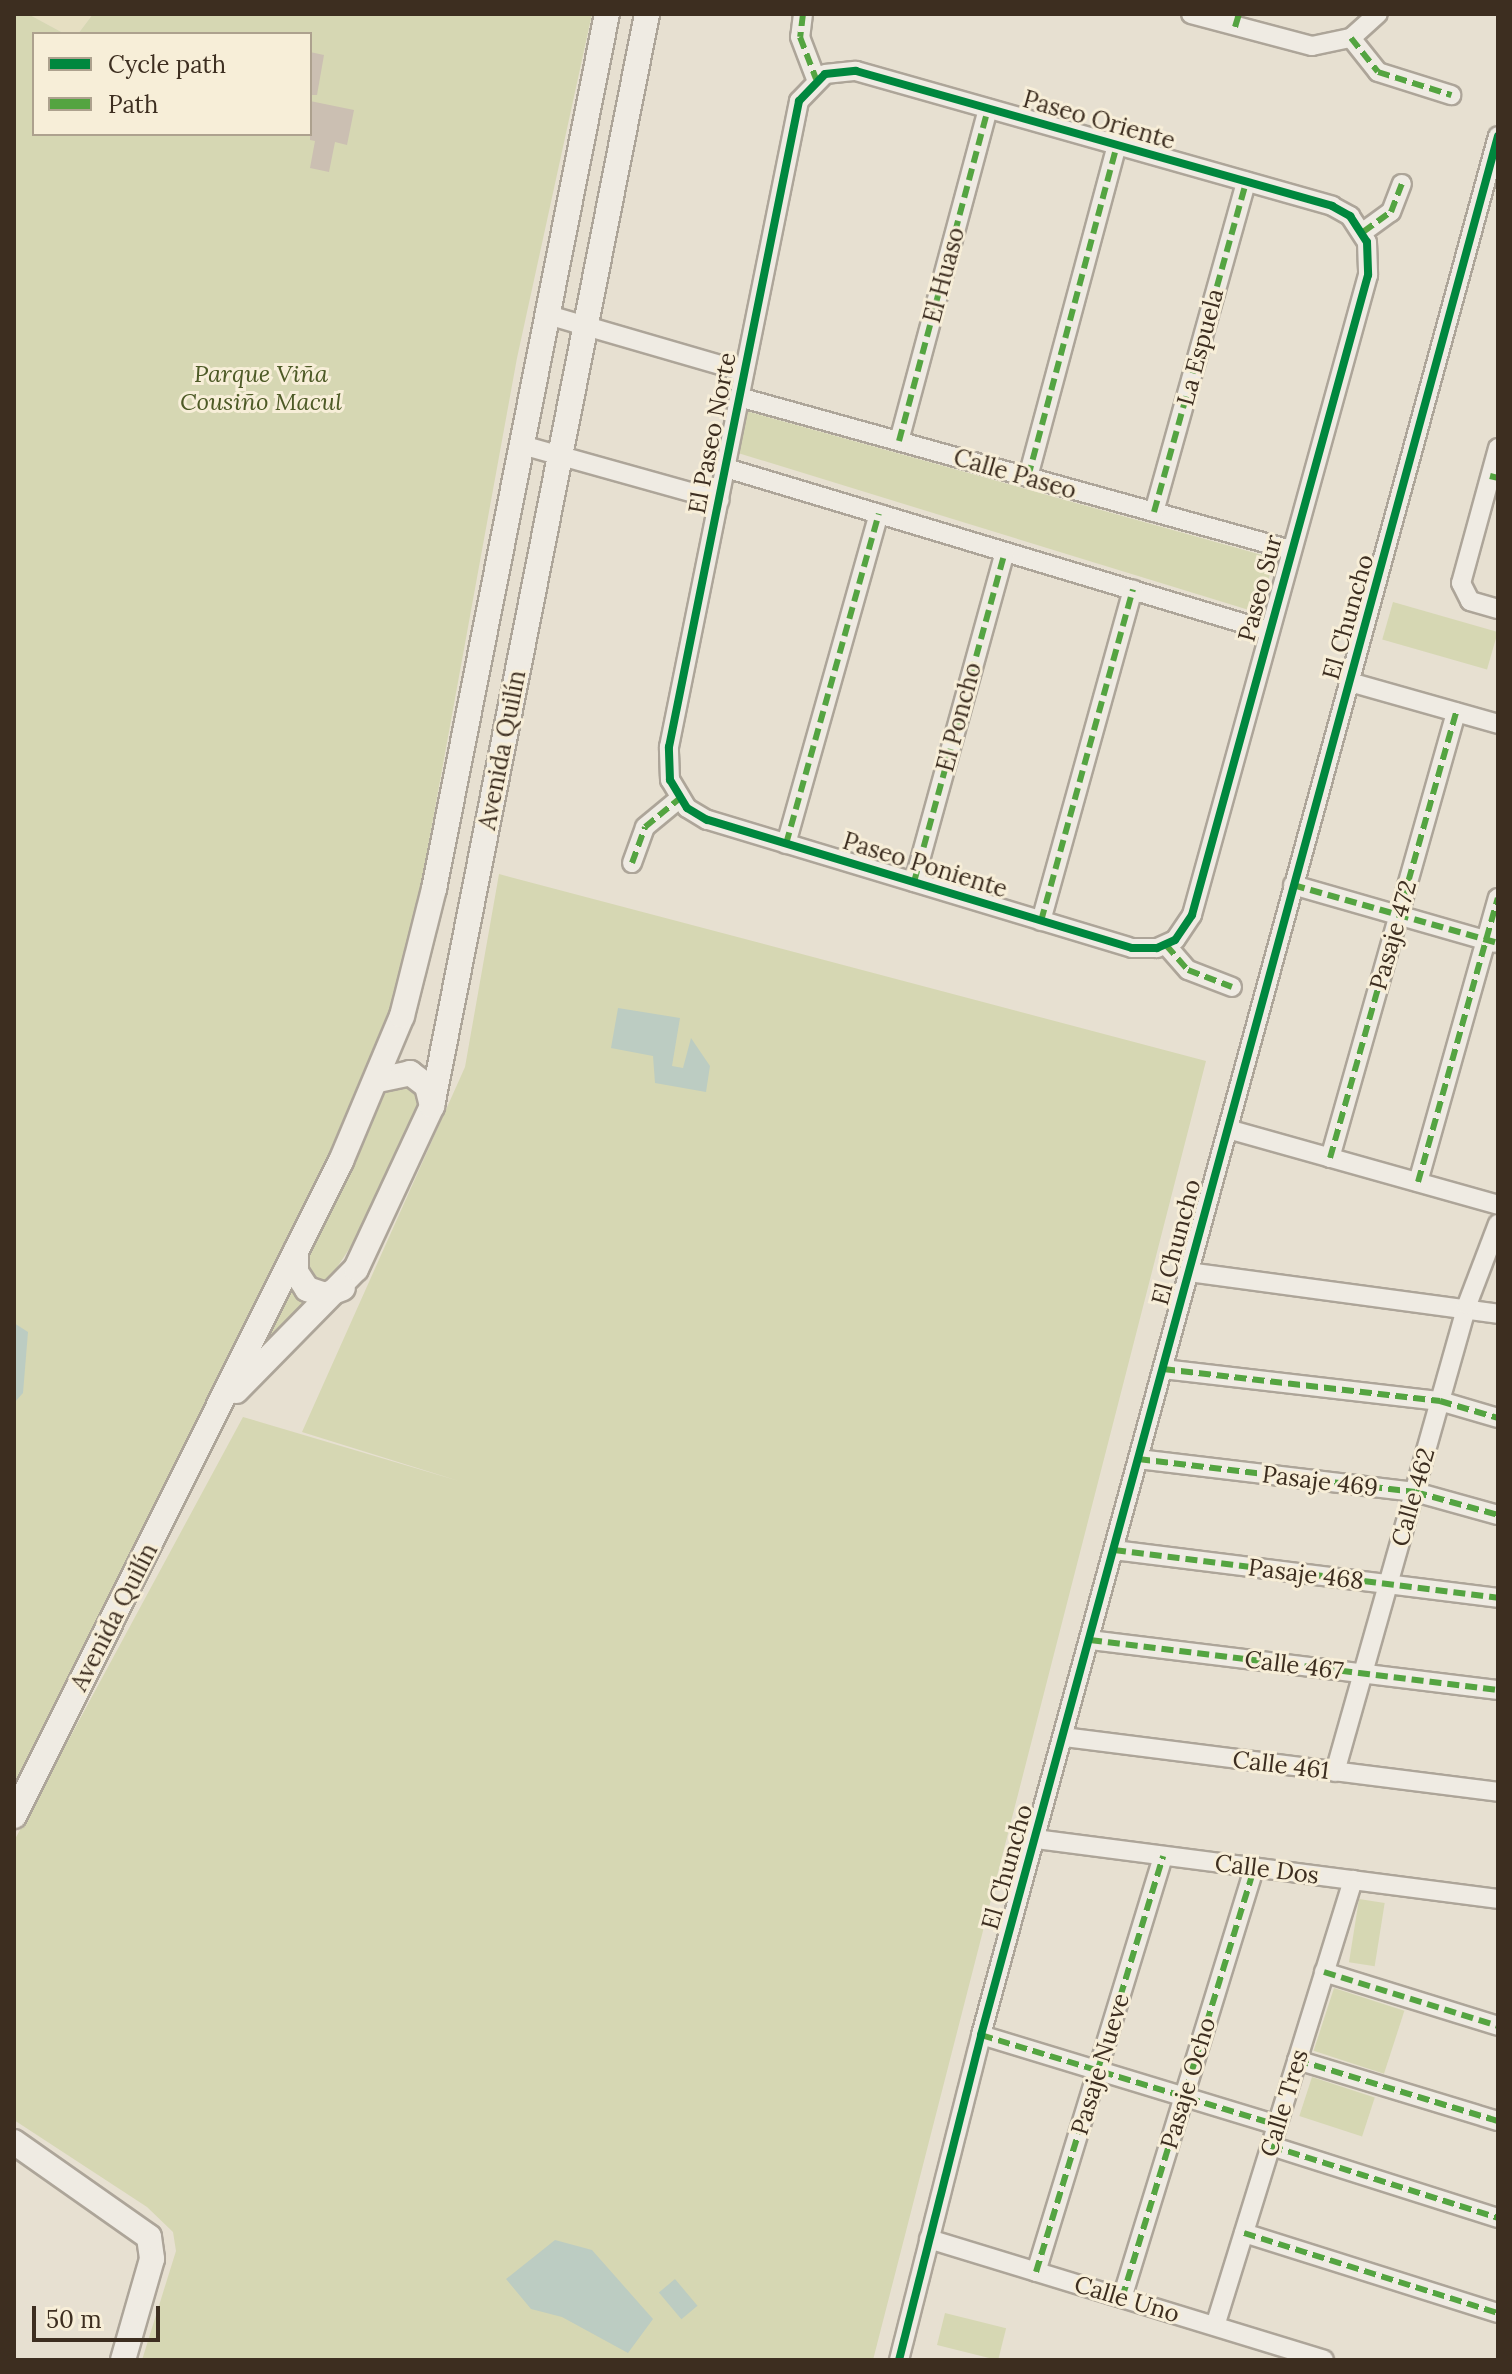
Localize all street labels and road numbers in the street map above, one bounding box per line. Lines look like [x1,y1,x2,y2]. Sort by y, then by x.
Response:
street label: Paseo Oriente [1020,85,1178,155]
street label: El Huaso [917,224,971,326]
street label: La Espuela [1171,285,1229,409]
street label: El Paseo Norte [682,350,742,516]
street label: Calle Paseo [950,443,1080,505]
street label: Paseo Sur [1232,531,1288,645]
street label: El Chuncho [1316,551,1380,683]
street label: El Poncho [931,659,987,775]
street label: Avenida Quilín [472,668,532,832]
street label: Paseo Poniente [839,826,1011,904]
street label: Pasaje 472 [1364,877,1422,993]
street label: El Chuncho [1145,1176,1207,1308]
street label: Calle 462 [1385,1444,1441,1550]
street label: Pasaje 469 [1260,1460,1380,1502]
street label: Avenida Quilín [64,1538,164,1696]
street label: Pasaje 468 [1247,1553,1365,1595]
street label: Calle 467 [1243,1645,1345,1685]
street label: Calle 461 [1231,1745,1331,1785]
street label: El Chuncho [975,1801,1039,1933]
street label: Calle Dos [1213,1848,1321,1890]
street label: Pasaje Nueve [1065,1990,1135,2138]
street label: Pasaje Ocho [1154,2014,1222,2152]
street label: Calle Tres [1254,2046,1314,2160]
street label: Calle Uno [1071,2269,1183,2329]

